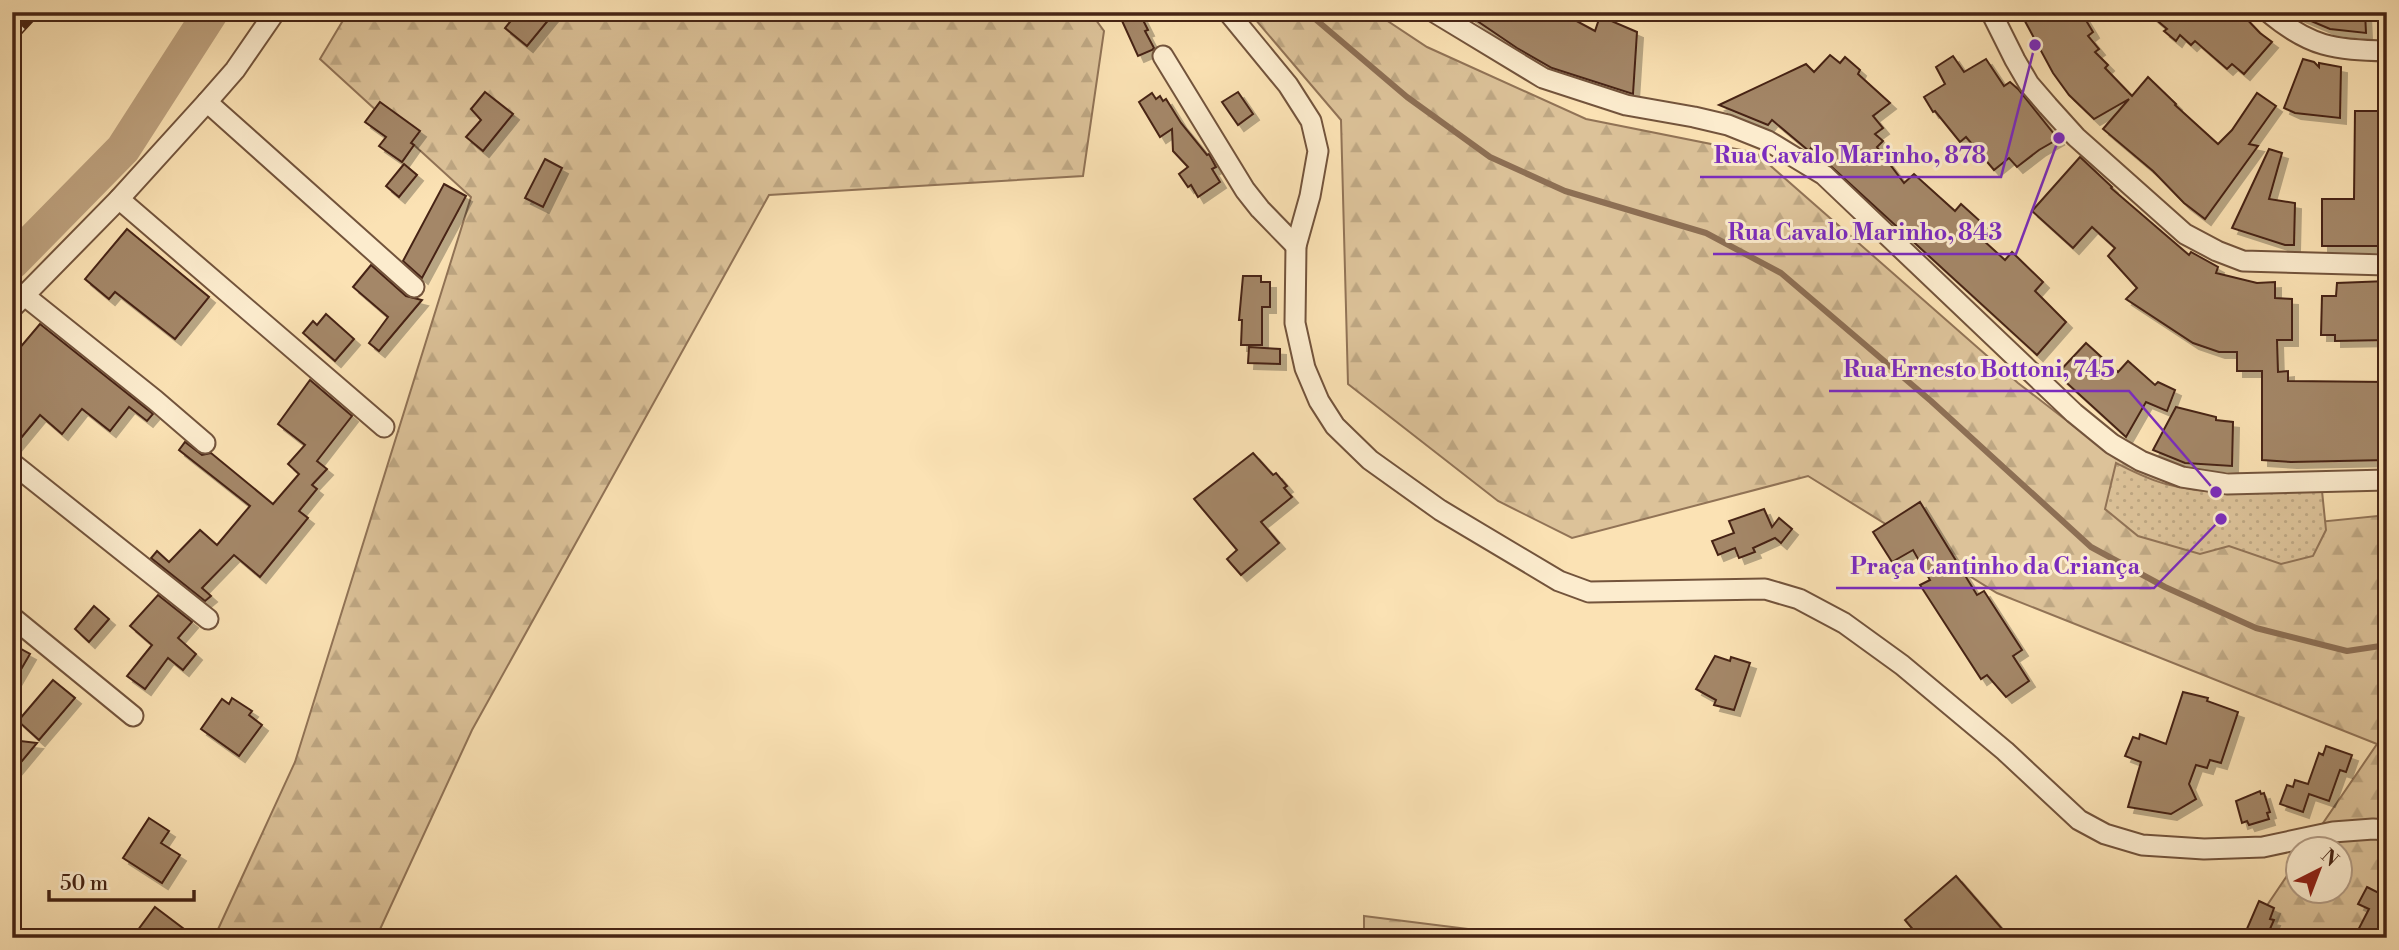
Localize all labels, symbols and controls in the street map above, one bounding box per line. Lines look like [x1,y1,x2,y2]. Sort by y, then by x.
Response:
callout: Rua Cavalo Marinho, 878 [1700,133,2001,177]
text: Rua Cavalo Marinho, 878 [1714,142,1986,170]
callout: Rua Cavalo Marinho, 843 [1713,210,2016,254]
text: Rua Cavalo Marinho, 843 [1728,219,2002,247]
callout: Rua Ernesto Bottoni, 745 [1829,347,2129,391]
text: Rua Ernesto Bottoni, 745 [1843,356,2115,384]
callout: Praça Cantinho da Criança [1836,544,2154,588]
text: Praça Cantinho da Criança [1850,553,2140,581]
north arrow [2284,834,2354,904]
text: N [2316,844,2343,872]
scale bar [49,859,194,903]
text: 50 m [60,871,108,897]

